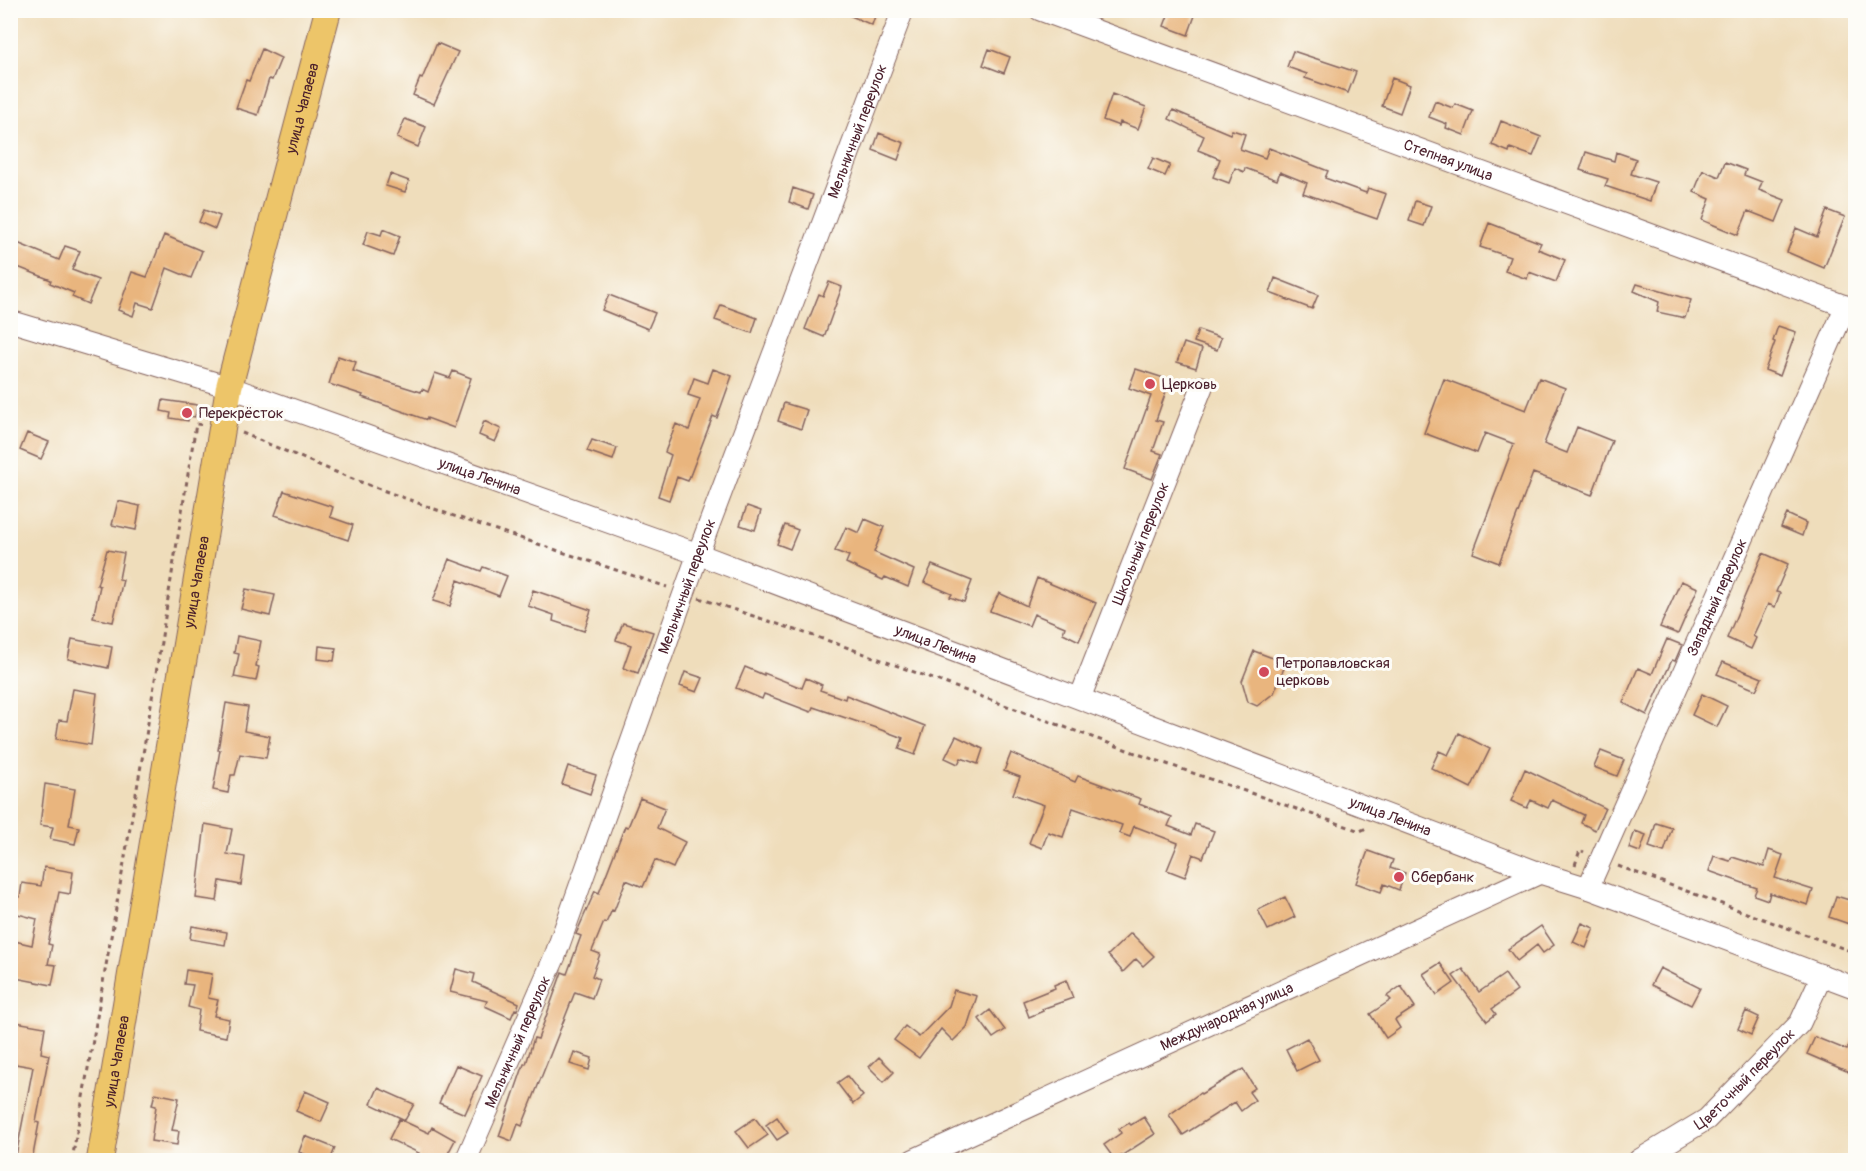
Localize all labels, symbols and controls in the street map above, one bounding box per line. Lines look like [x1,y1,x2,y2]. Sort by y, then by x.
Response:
street label: улица Чапаева [281,61,324,157]
street label: Мельничный переулок [824,61,892,201]
street label: Степная улица [1401,135,1496,186]
place label: Церковь [1162,375,1217,394]
marker: Церковь [1143,377,1157,391]
place label: Перекрёсток [199,404,284,423]
marker: Перекрёсток [180,406,194,420]
street label: улица Ленина [435,453,523,500]
street label: Школьный переулок [1108,479,1174,608]
street label: Мельничный переулок [654,516,720,657]
street label: улица Чапаева [180,535,214,631]
street label: Западный переулок [1683,535,1752,659]
street label: улица Ленина [891,620,979,669]
place label: Петропавловская церковь [1276,654,1390,690]
marker: Петропавловская церковь [1257,665,1271,679]
street label: улица Ленина [1346,792,1434,841]
place label: Сбербанк [1411,868,1474,887]
marker: Сбербанк [1392,870,1406,884]
street label: Мельничный переулок [481,973,555,1111]
street label: Международная улица [1157,978,1296,1055]
street label: улица Чапаева [100,1014,134,1110]
street label: Цветочный переулок [1691,1025,1800,1134]

